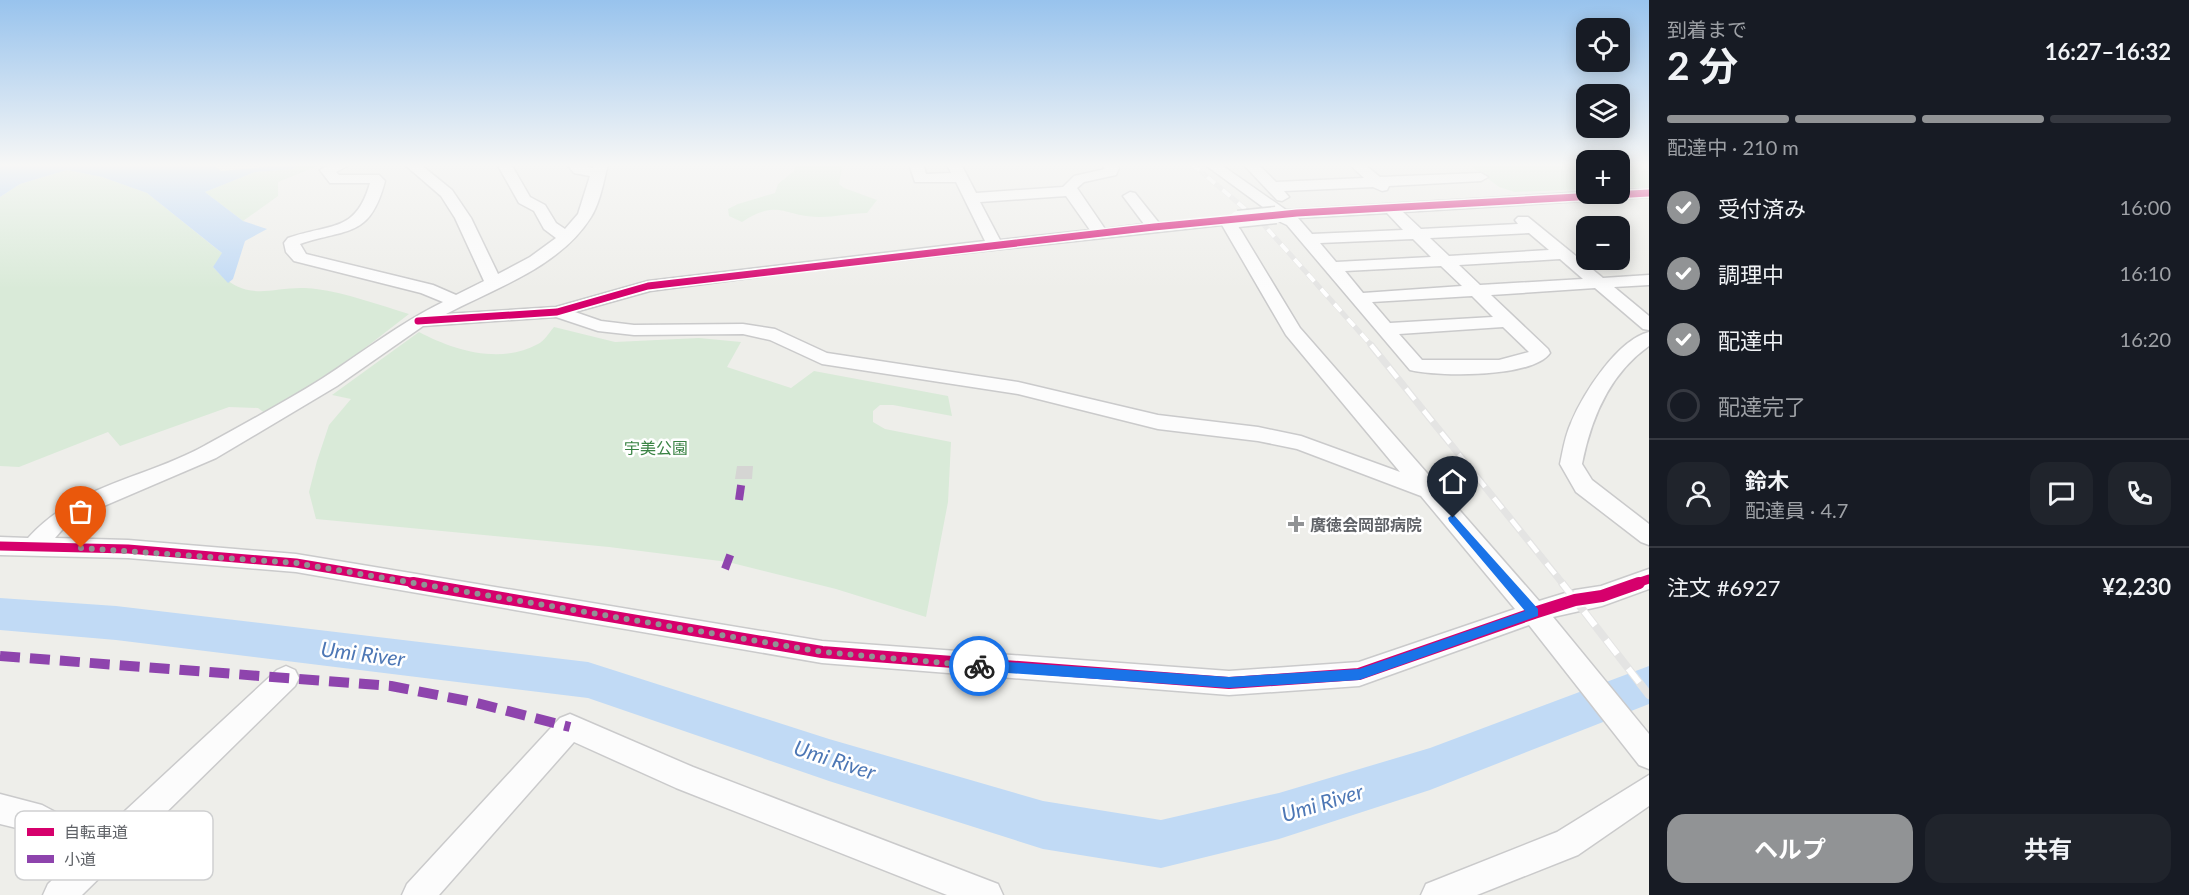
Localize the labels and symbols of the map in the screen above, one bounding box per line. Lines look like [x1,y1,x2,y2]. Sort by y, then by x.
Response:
park label: 宇美公園 [624,438,688,457]
pin [1427,456,1478,518]
pin [55,486,106,548]
marker: 廣徳会岡部病院 [1287,515,1305,533]
place label: 廣徳会岡部病院 [1310,515,1422,534]
water label: Umi River [320,635,407,671]
courier [949,636,1009,696]
water label: Umi River [791,734,880,784]
water label: Umi River [1278,777,1367,826]
legend [15,811,213,880]
text: 自転車道 [64,822,128,841]
text: 小道 [64,849,96,868]

